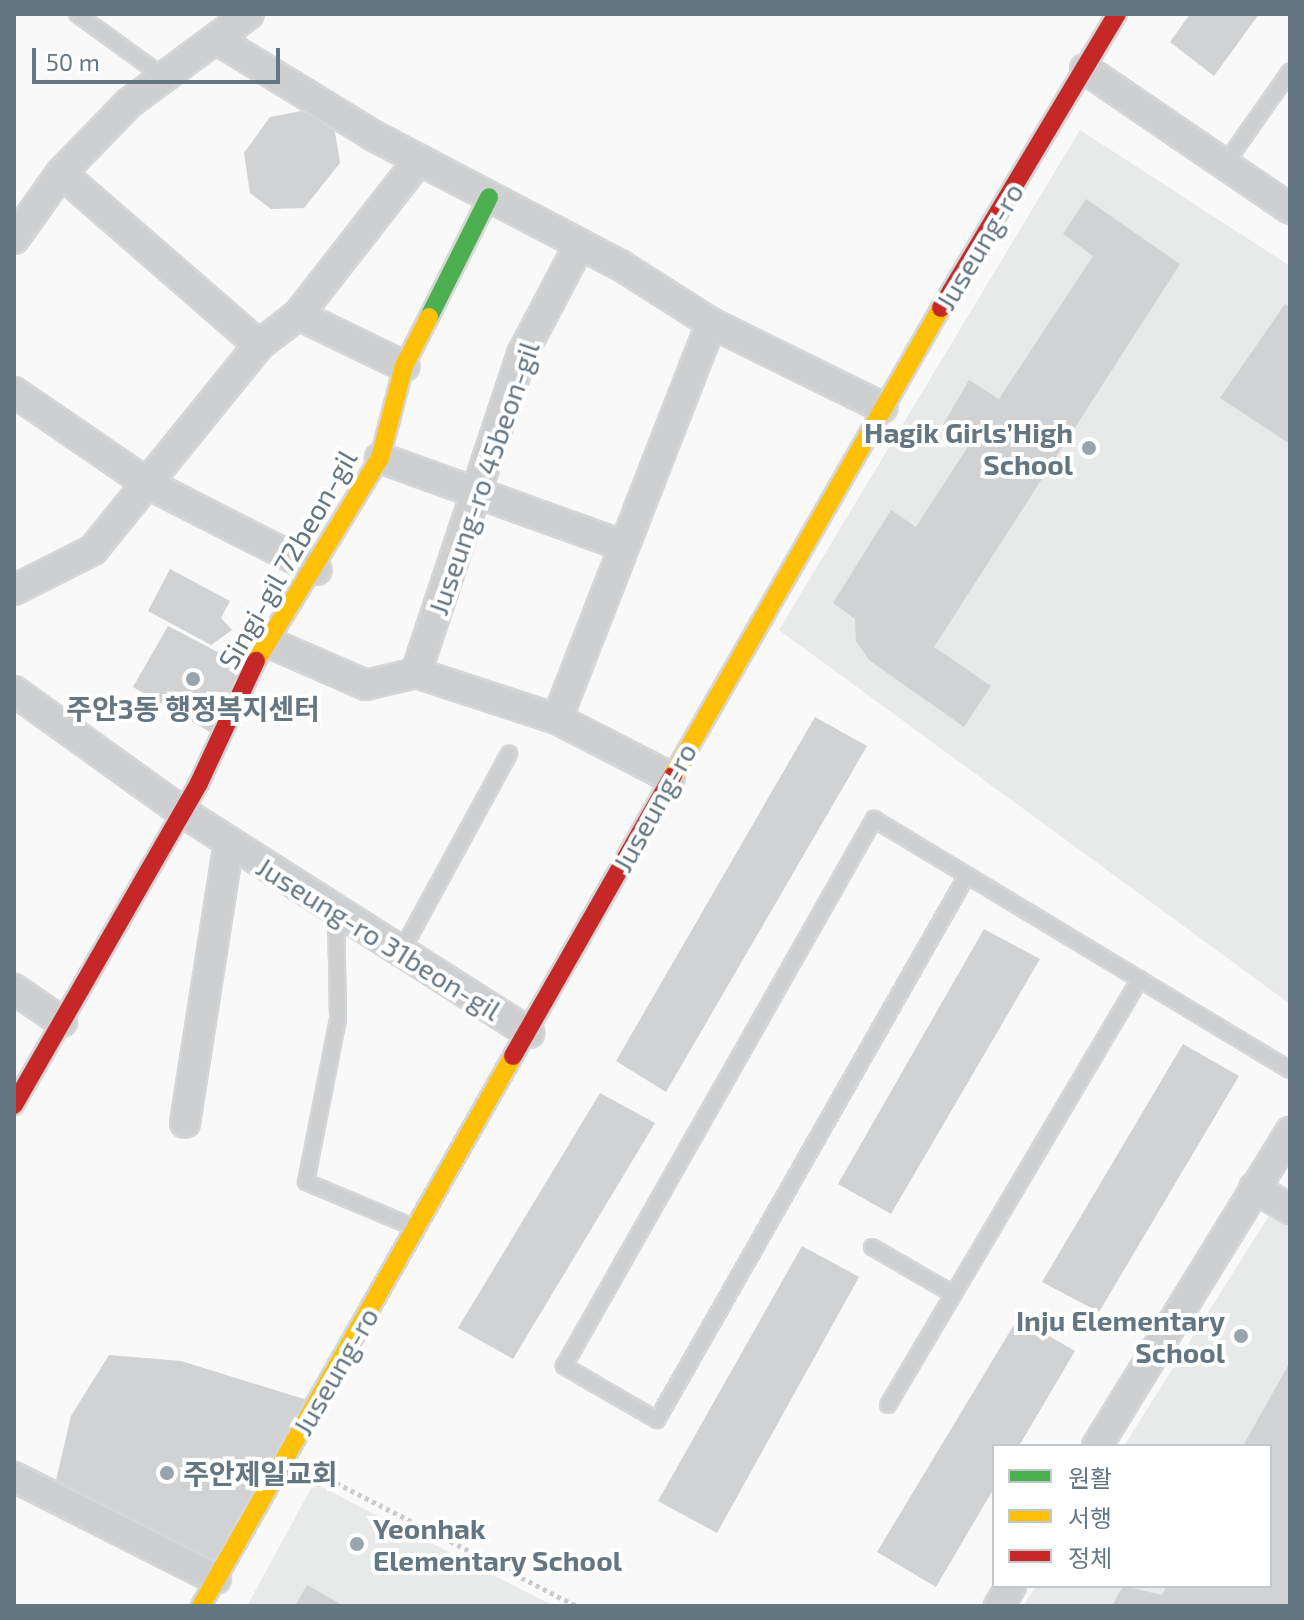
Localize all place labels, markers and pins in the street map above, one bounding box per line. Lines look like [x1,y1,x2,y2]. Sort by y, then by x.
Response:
place label: Hagik Girls’High School [864,415,1073,481]
marker: Hagik Girls’High School [1080,439,1098,457]
marker: 주안3동 행정복지센터 [184,670,202,688]
place label: 주안3동 행정복지센터 [66,691,320,725]
place label: Inju Elementary School [1016,1303,1225,1369]
marker: Inju Elementary School [1232,1327,1250,1345]
place label: 주안제일교회 [183,1456,338,1490]
marker: 주안제일교회 [158,1464,176,1482]
place label: Yeonhak Elementary School [373,1511,622,1577]
marker: Yeonhak Elementary School [348,1535,366,1553]

